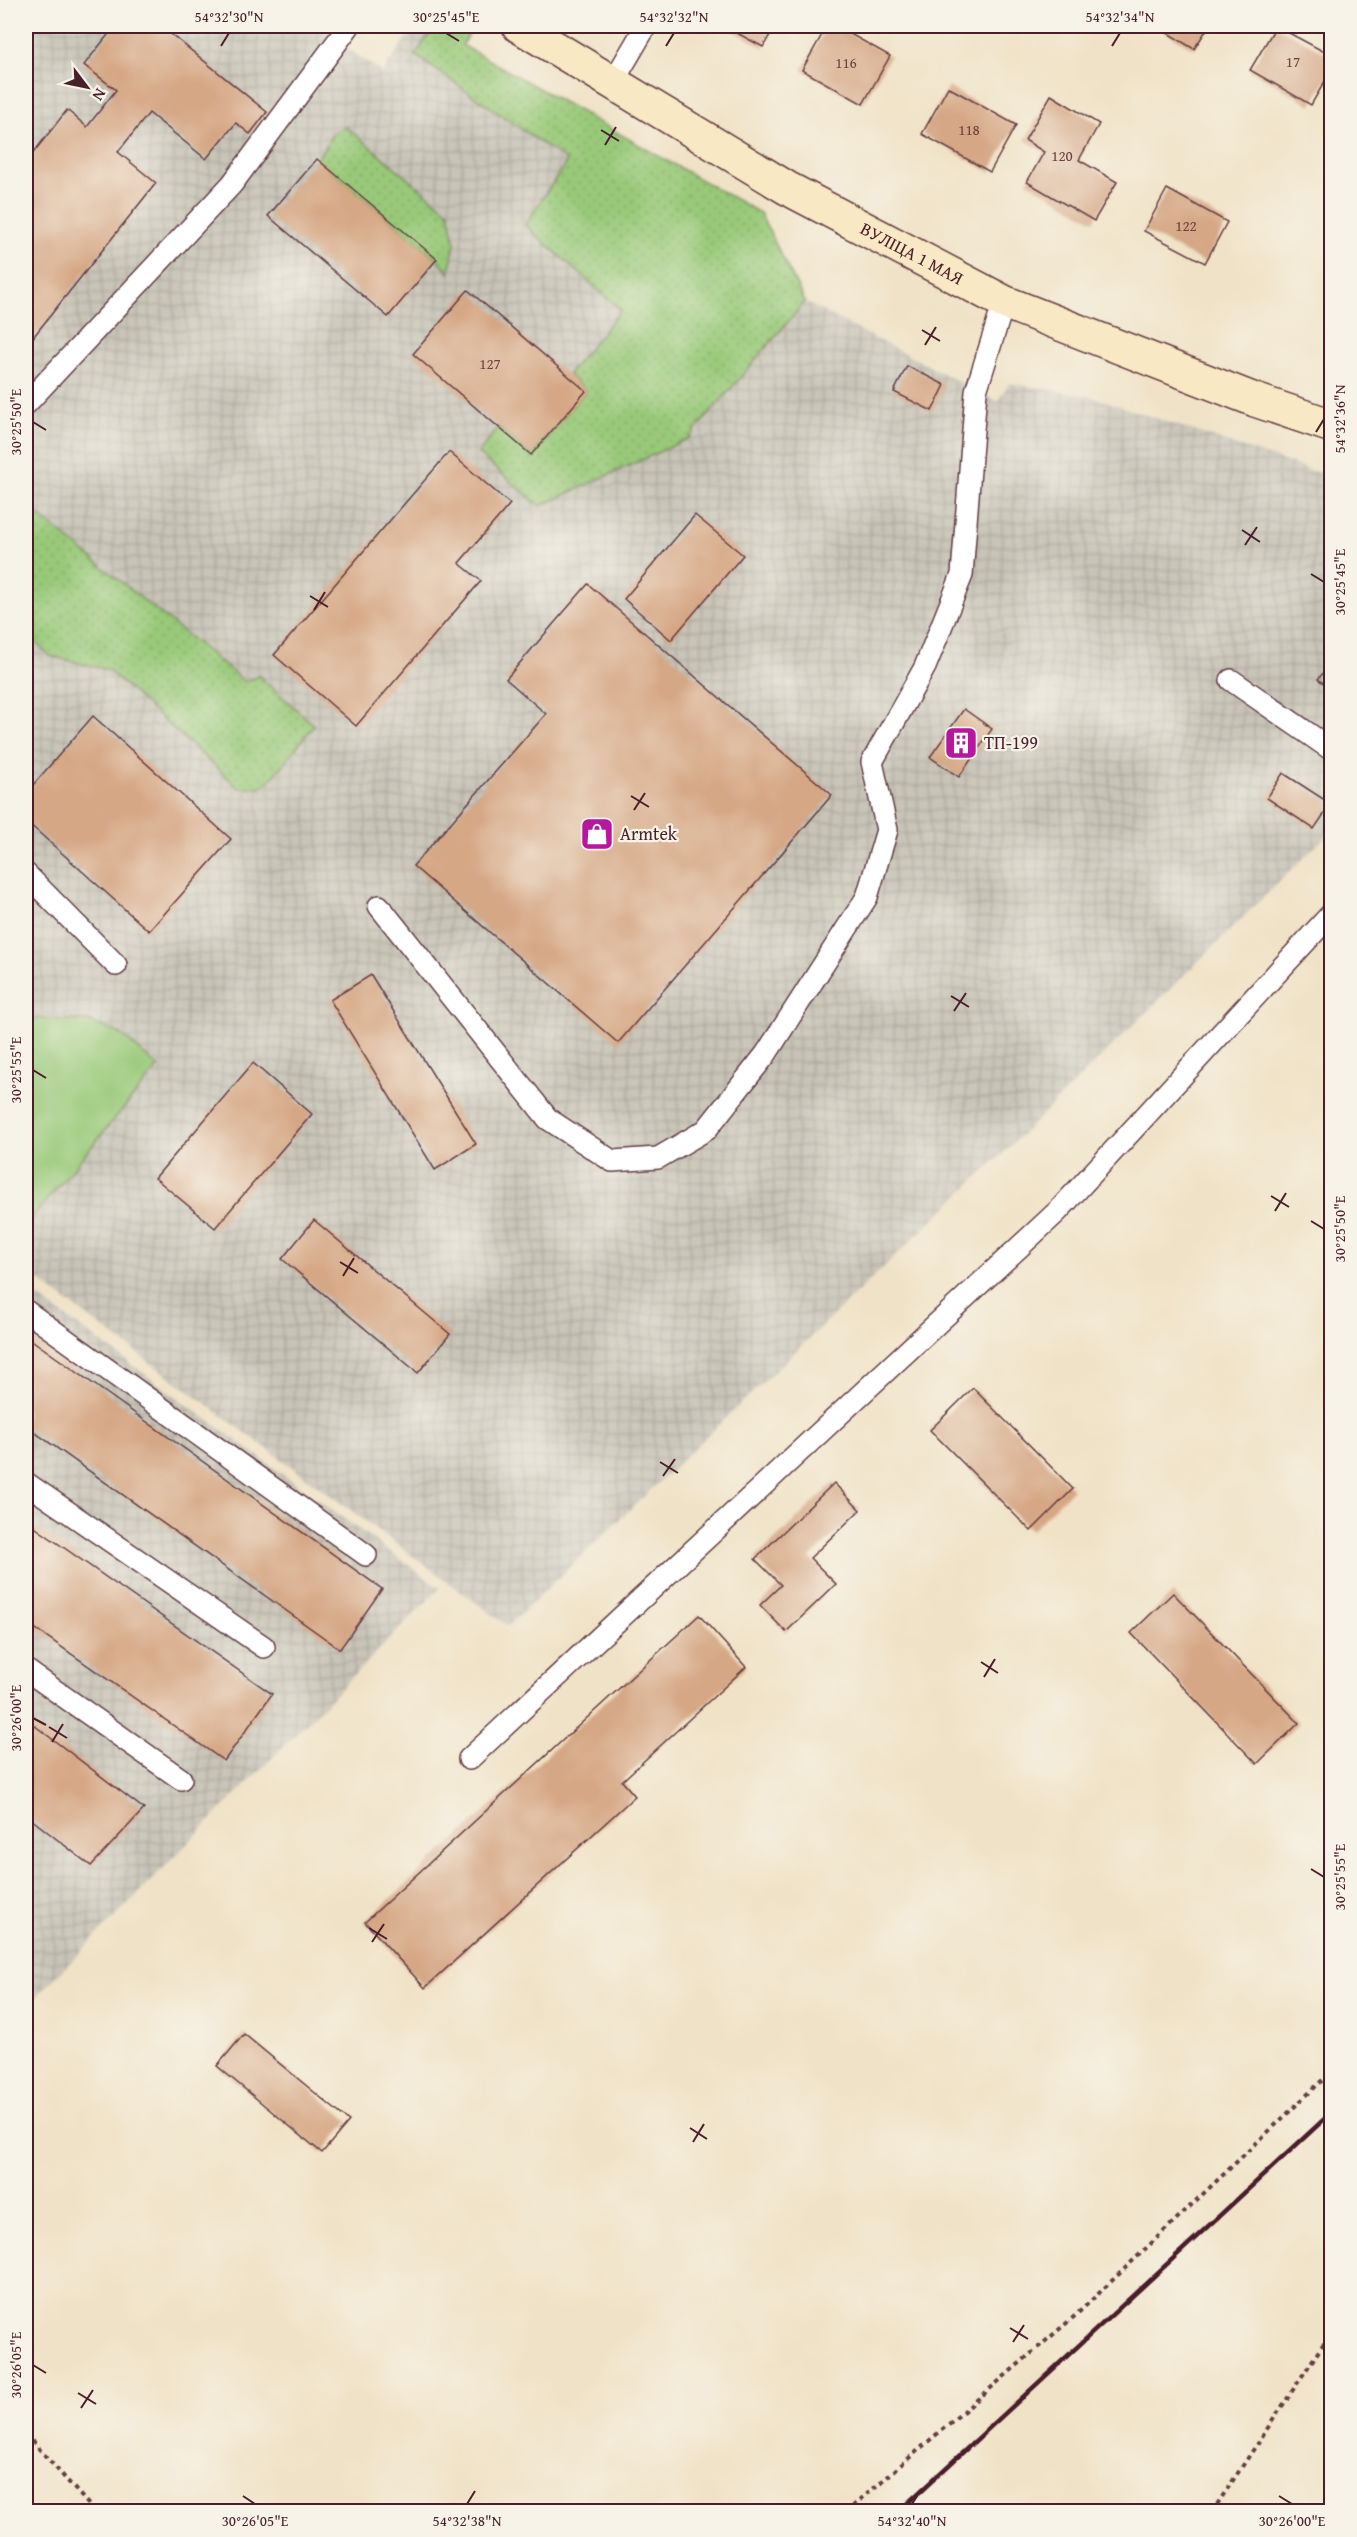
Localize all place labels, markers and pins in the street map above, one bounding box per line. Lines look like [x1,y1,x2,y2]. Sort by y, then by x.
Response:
building icon: ТП-199 [943,725,979,761]
place label: ТП-199 [984,729,1038,756]
shop icon: Armtek [579,816,615,852]
place label: Armtek [620,820,678,847]

